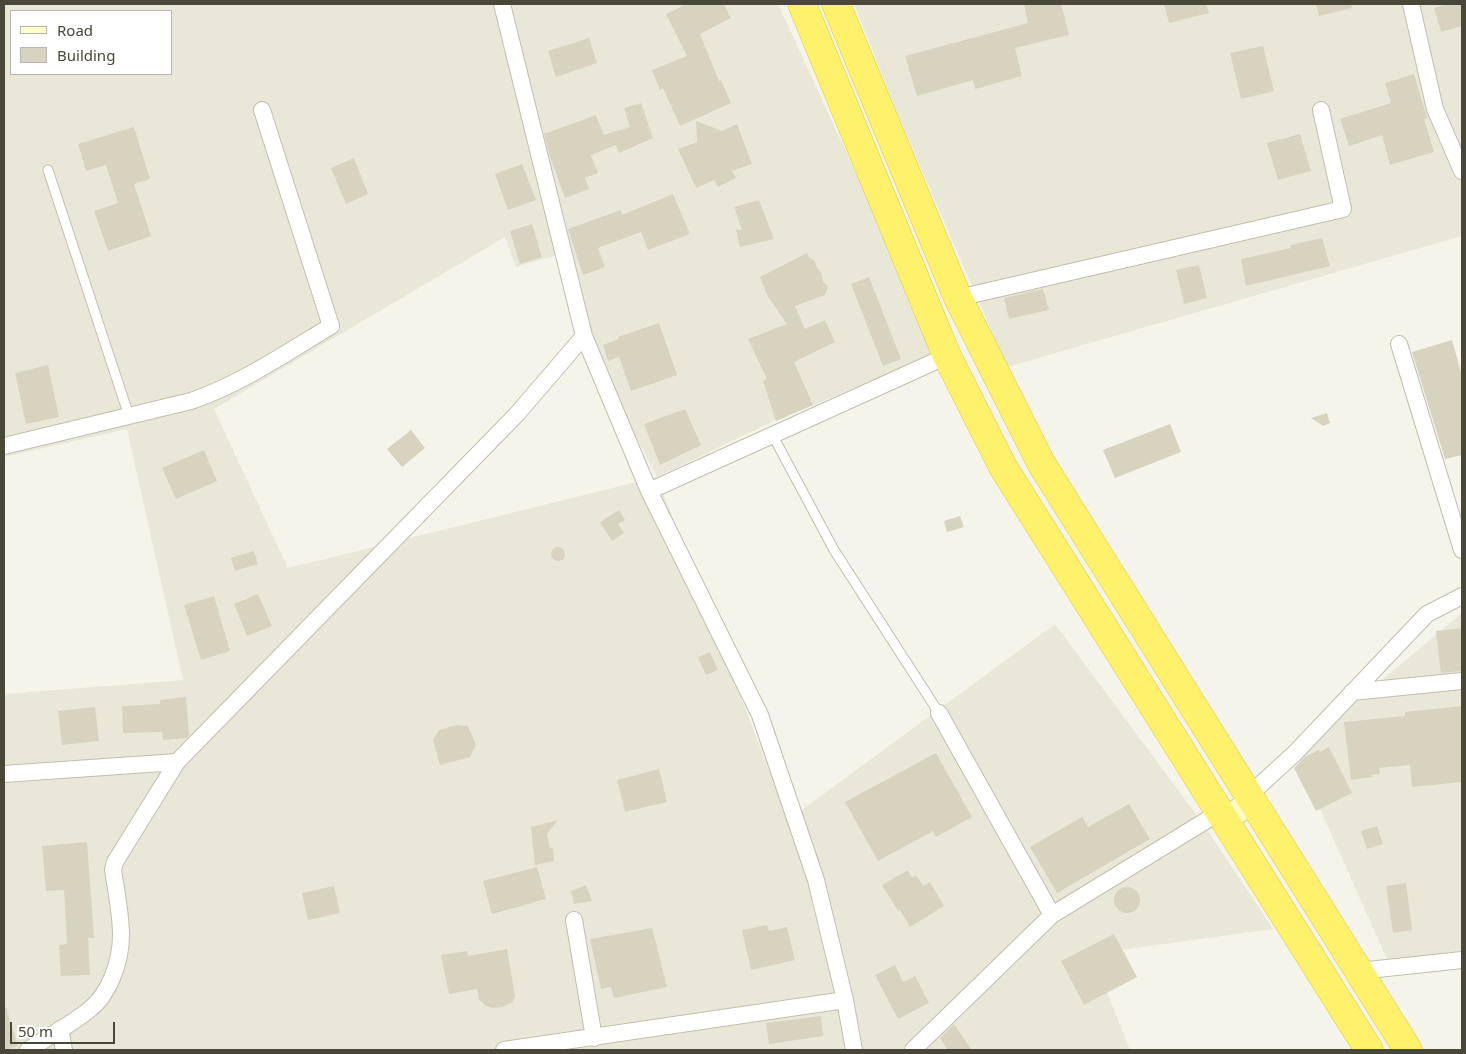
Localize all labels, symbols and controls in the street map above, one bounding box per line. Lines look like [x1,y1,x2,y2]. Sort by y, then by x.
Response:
legend [10,10,172,75]
text: Road [57,20,93,40]
text: Building [57,45,115,65]
scale bar [12,1012,118,1044]
text: 50 m [18,1021,53,1041]

